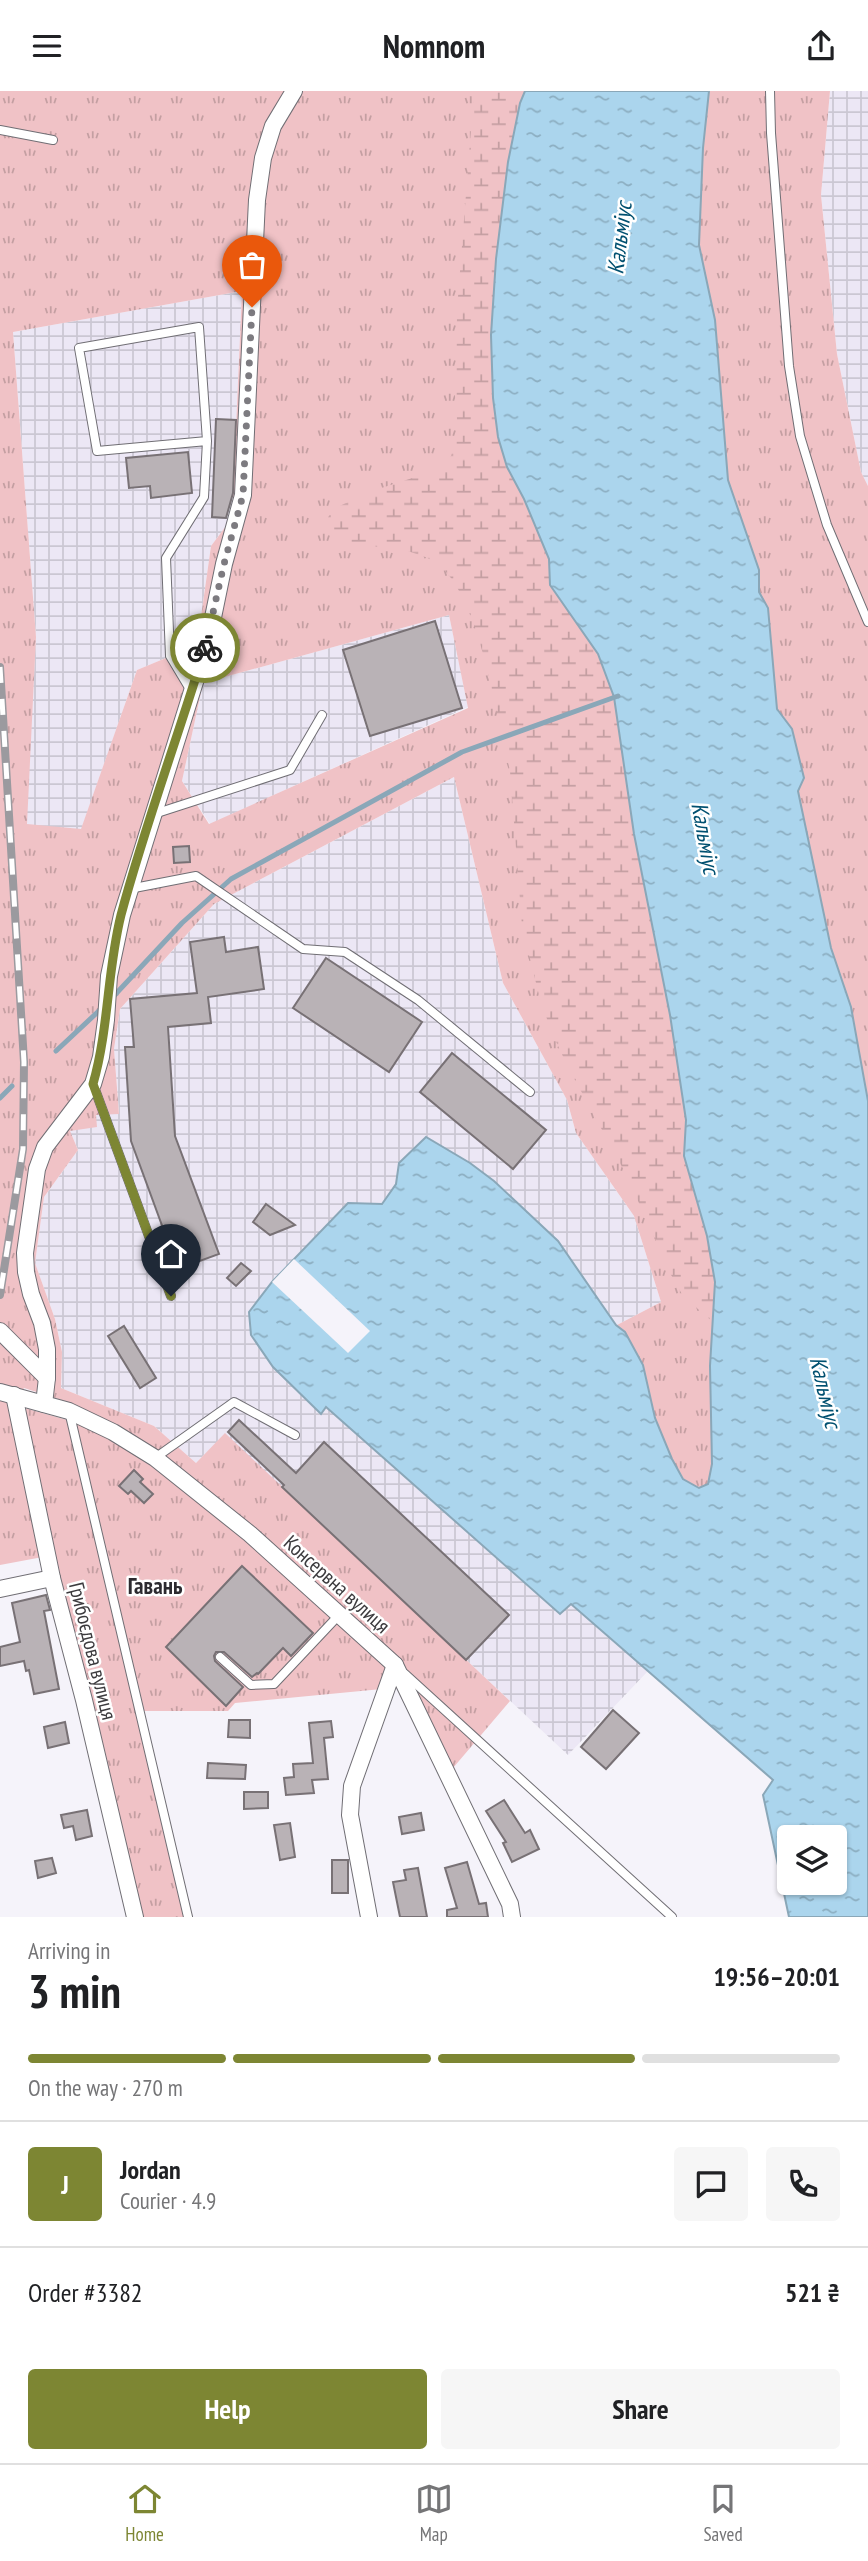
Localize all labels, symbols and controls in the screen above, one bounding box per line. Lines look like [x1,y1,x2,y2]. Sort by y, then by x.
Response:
text: Nomnom [383,25,485,67]
icon: menu [28,27,66,65]
icon: share [802,27,840,65]
water label: Кальміус [600,198,638,276]
pin [222,235,282,307]
icon: bag [233,246,271,284]
courier [170,613,240,683]
icon: bike [186,629,224,667]
water label: Кальміус [685,800,727,879]
pin [141,1224,201,1296]
icon: home [152,1235,190,1273]
water label: Кальміус [804,1354,849,1433]
street label: Консервна вулиця [278,1529,396,1639]
district label: Гавань [128,1571,183,1600]
street label: Грибоєдова вулиця [63,1579,123,1723]
map controls [777,1825,847,1895]
button: layers [777,1825,847,1895]
text: Arriving in [28,1936,110,1965]
text: 19:56–20:01 [713,1960,840,1993]
text: 3 min [28,1961,121,2021]
text: On the way · 270 m [28,2073,183,2102]
button: chat [674,2147,748,2221]
button: phone [766,2147,840,2221]
text: Jordan [120,2153,181,2186]
text: J [61,2168,69,2201]
text: Courier · 4.9 [120,2186,216,2215]
text: Order #3382 [28,2276,143,2309]
text: 521 ₴ [785,2276,840,2309]
button: Help [28,2369,427,2449]
button: Share [441,2369,840,2449]
tab: Home [125,2480,164,2546]
tab: Map [415,2480,453,2546]
tab: Saved [703,2480,743,2546]

